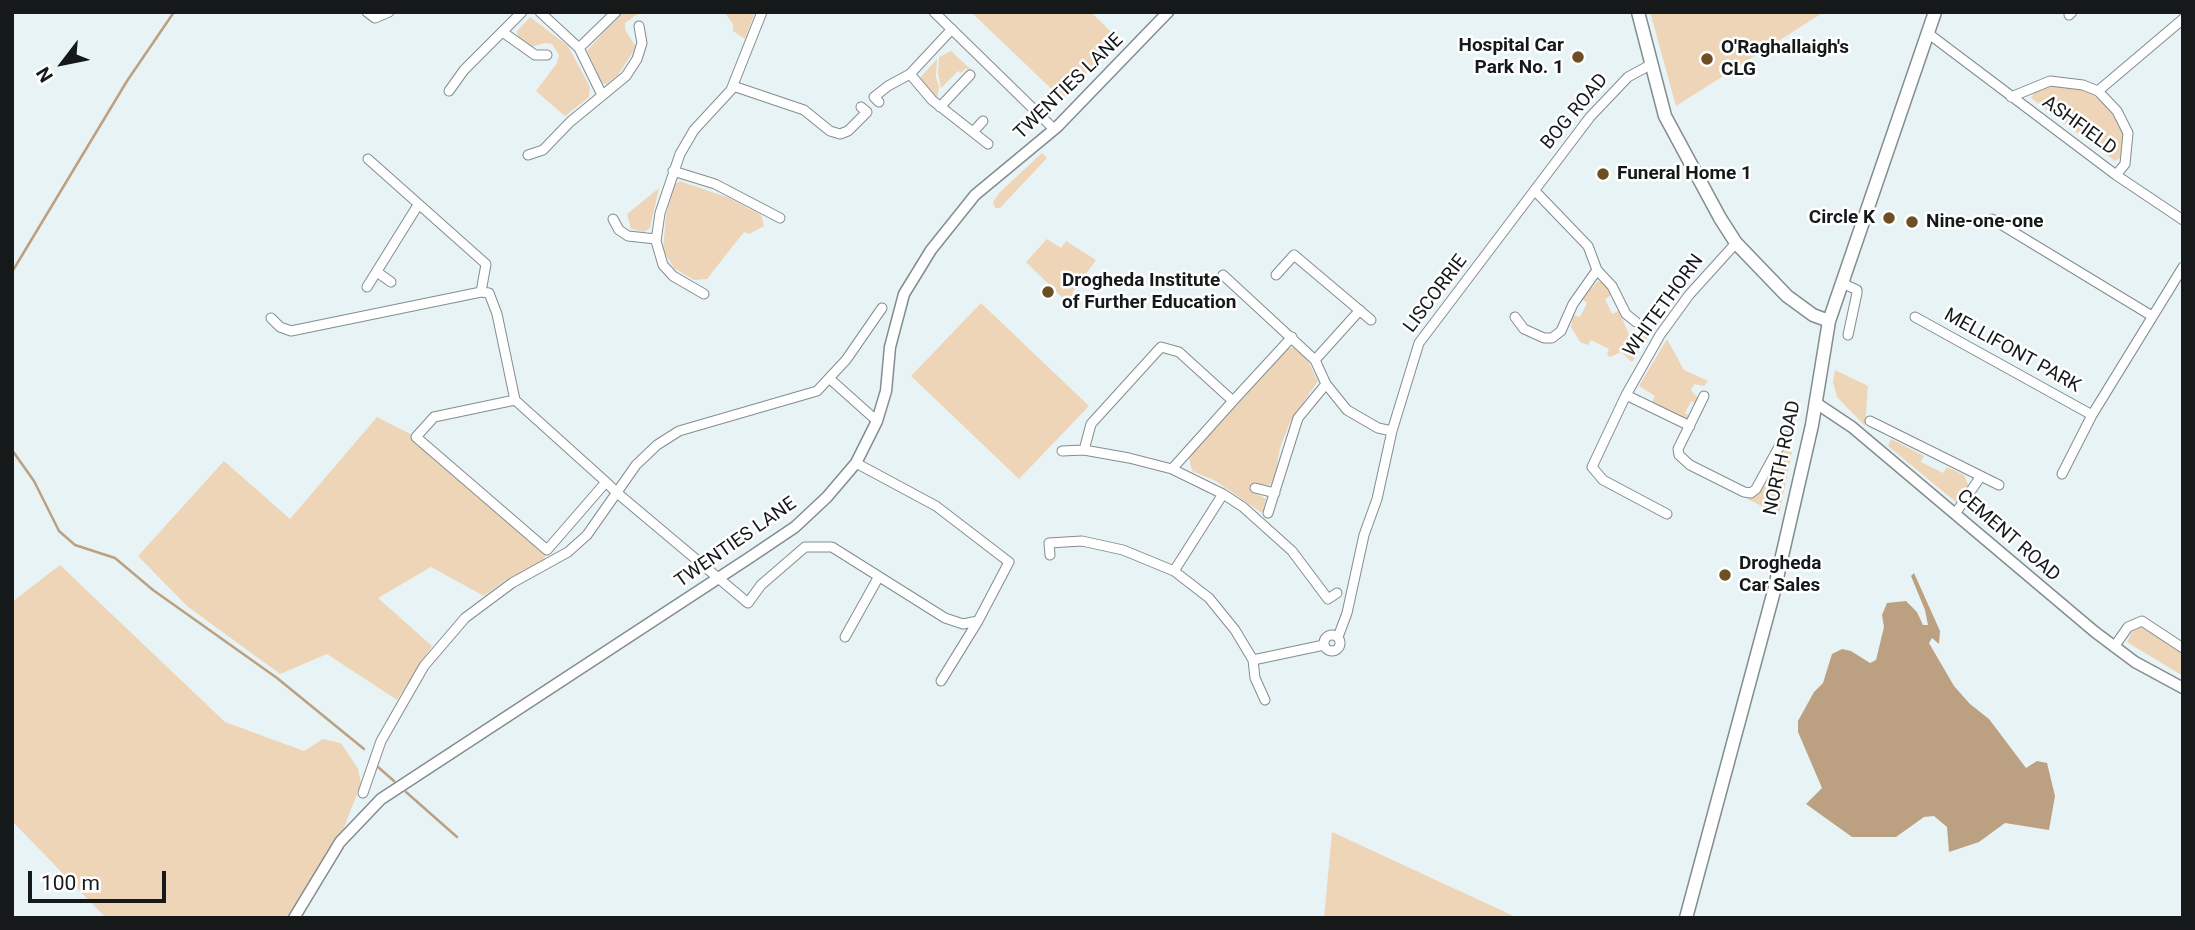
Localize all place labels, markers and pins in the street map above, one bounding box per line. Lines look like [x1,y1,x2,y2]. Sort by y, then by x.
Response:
place label: Hospital Car Park No. 1 [1458,35,1564,79]
place label: O'Raghallaigh's CLG [1721,37,1849,81]
marker: Hospital Car Park No. 1 [1570,49,1586,65]
marker: O'Raghallaigh's CLG [1699,51,1715,67]
place label: Funeral Home 1 [1617,163,1752,185]
marker: Funeral Home 1 [1595,166,1611,182]
place label: Circle K [1809,207,1875,229]
marker: Circle K [1881,210,1897,226]
place label: Nine-one-one [1926,211,2044,233]
marker: Nine-one-one [1904,214,1920,230]
place label: Drogheda Institute of Further Education [1062,270,1236,314]
marker: Drogheda Institute of Further Education [1040,284,1056,300]
place label: Drogheda Car Sales [1739,553,1821,597]
marker: Drogheda Car Sales [1717,567,1733,583]

